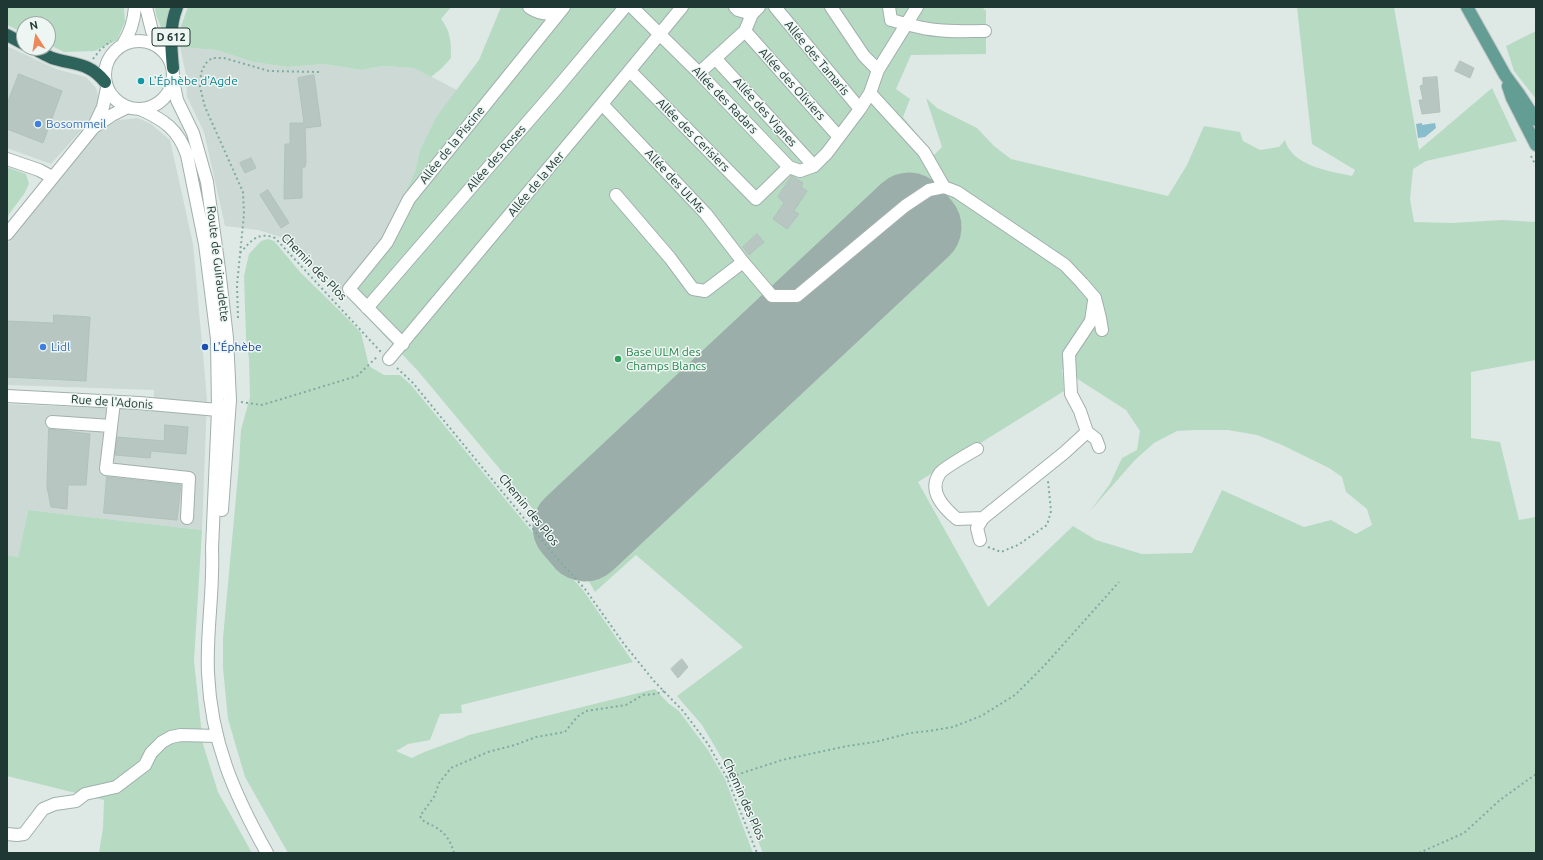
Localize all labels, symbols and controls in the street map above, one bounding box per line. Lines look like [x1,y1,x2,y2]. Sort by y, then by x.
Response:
north arrow [16,16,56,56]
street label: Allée des Tamaris [782,18,852,98]
text: N [28,19,39,32]
road number: D 612 [152,28,190,46]
street label: Allée des Oliviers [756,45,828,123]
street label: Allée des Radars [689,63,761,137]
place label: L'Éphèbe d'Agde [149,74,238,88]
street label: Allée des Vignes [730,74,800,150]
marker: L'Éphèbe d'Agde [136,76,146,86]
street label: Allée des Cerisiers [653,95,733,175]
street label: Allée de la Piscine [416,103,488,187]
place label: Bosommeil [46,117,106,131]
marker: Bosommeil [33,119,43,129]
street label: Allée des Roses [463,122,529,194]
street label: Allée des ULMs [642,146,708,216]
street label: Allée de la Mer [505,149,567,219]
street label: Route de Guiraudette [204,205,232,323]
street label: Chemin des Plos [278,230,350,304]
place label: Lidl [51,340,70,354]
place label: L'Éphèbe [213,340,262,354]
marker: Lidl [38,342,48,352]
marker: L'Éphèbe [200,342,210,352]
place label: Base ULM des Champs Blancs [626,345,706,373]
marker: Base ULM des Champs Blancs [613,354,623,364]
street label: Rue de l'Adonis [71,392,153,412]
street label: Chemin des Plos [496,471,562,549]
street label: Chemin des Plos [720,756,768,842]

